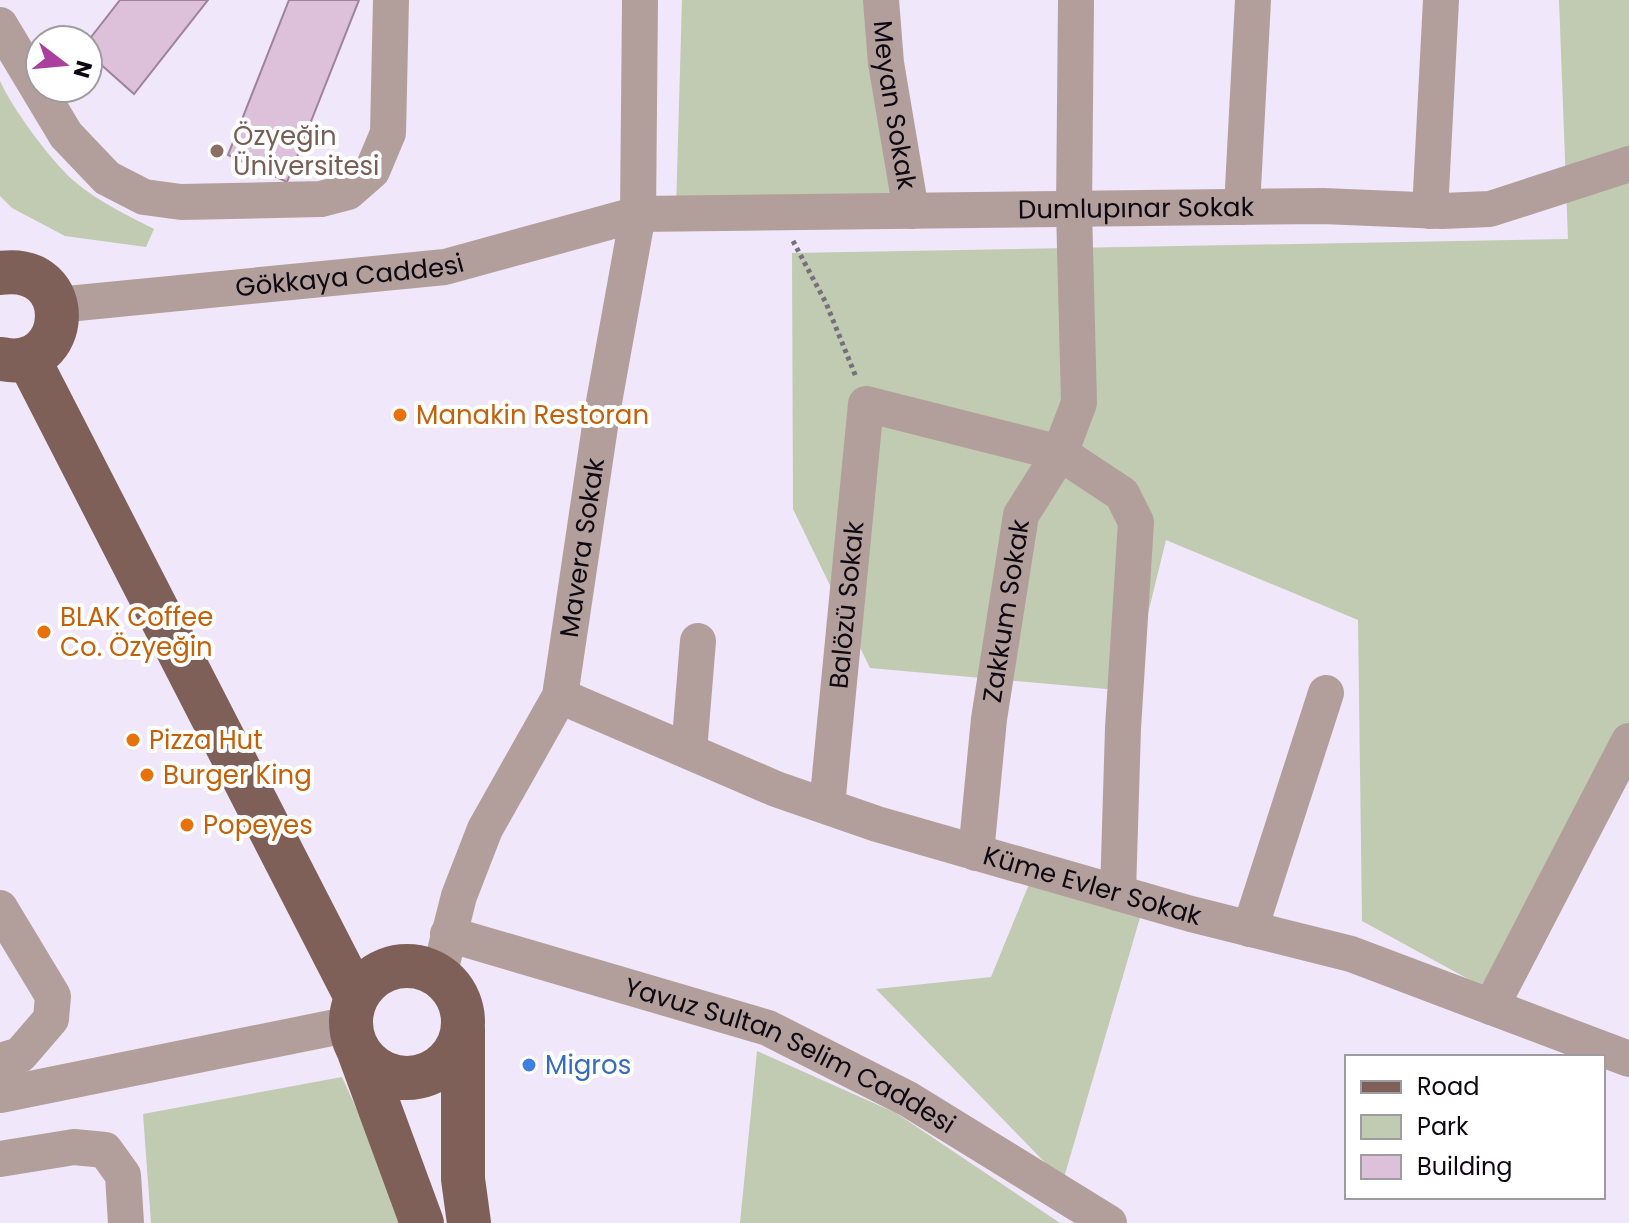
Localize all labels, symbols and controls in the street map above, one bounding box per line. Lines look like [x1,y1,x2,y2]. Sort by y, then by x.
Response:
street label: Meyan Sokak [865,19,925,193]
north arrow [24,24,104,104]
text: N [66,57,100,82]
place label: Özyeğin Üniversitesi [233,118,380,184]
marker: Özyeğin Üniversitesi [208,142,226,160]
street label: Dumlupınar Sokak [1018,189,1255,228]
street label: Gökkaya Caddesi [234,245,468,305]
place label: Manakin Restoran [416,397,649,433]
marker: Manakin Restoran [391,406,409,424]
street label: Mavera Sokak [551,455,613,640]
street label: Zakkum Sokak [974,516,1038,705]
street label: Balözü Sokak [820,519,873,690]
place label: BLAK Coffee Co. Özyeğin [60,599,213,665]
marker: BLAK Coffee Co. Özyeğin [35,623,53,641]
place label: Pizza Hut [149,722,263,758]
marker: Pizza Hut [124,731,142,749]
place label: Burger King [163,757,312,793]
marker: Burger King [138,766,156,784]
place label: Popeyes [203,807,313,843]
marker: Popeyes [178,816,196,834]
street label: Küme Evler Sokak [979,837,1206,934]
street label: Yavuz Sultan Selim Caddesi [620,969,962,1142]
place label: Migros [545,1047,631,1083]
legend [1345,1055,1605,1199]
marker: Migros [520,1056,538,1074]
text: Road [1417,1070,1479,1103]
text: Park [1417,1110,1469,1143]
text: Building [1417,1150,1513,1183]

